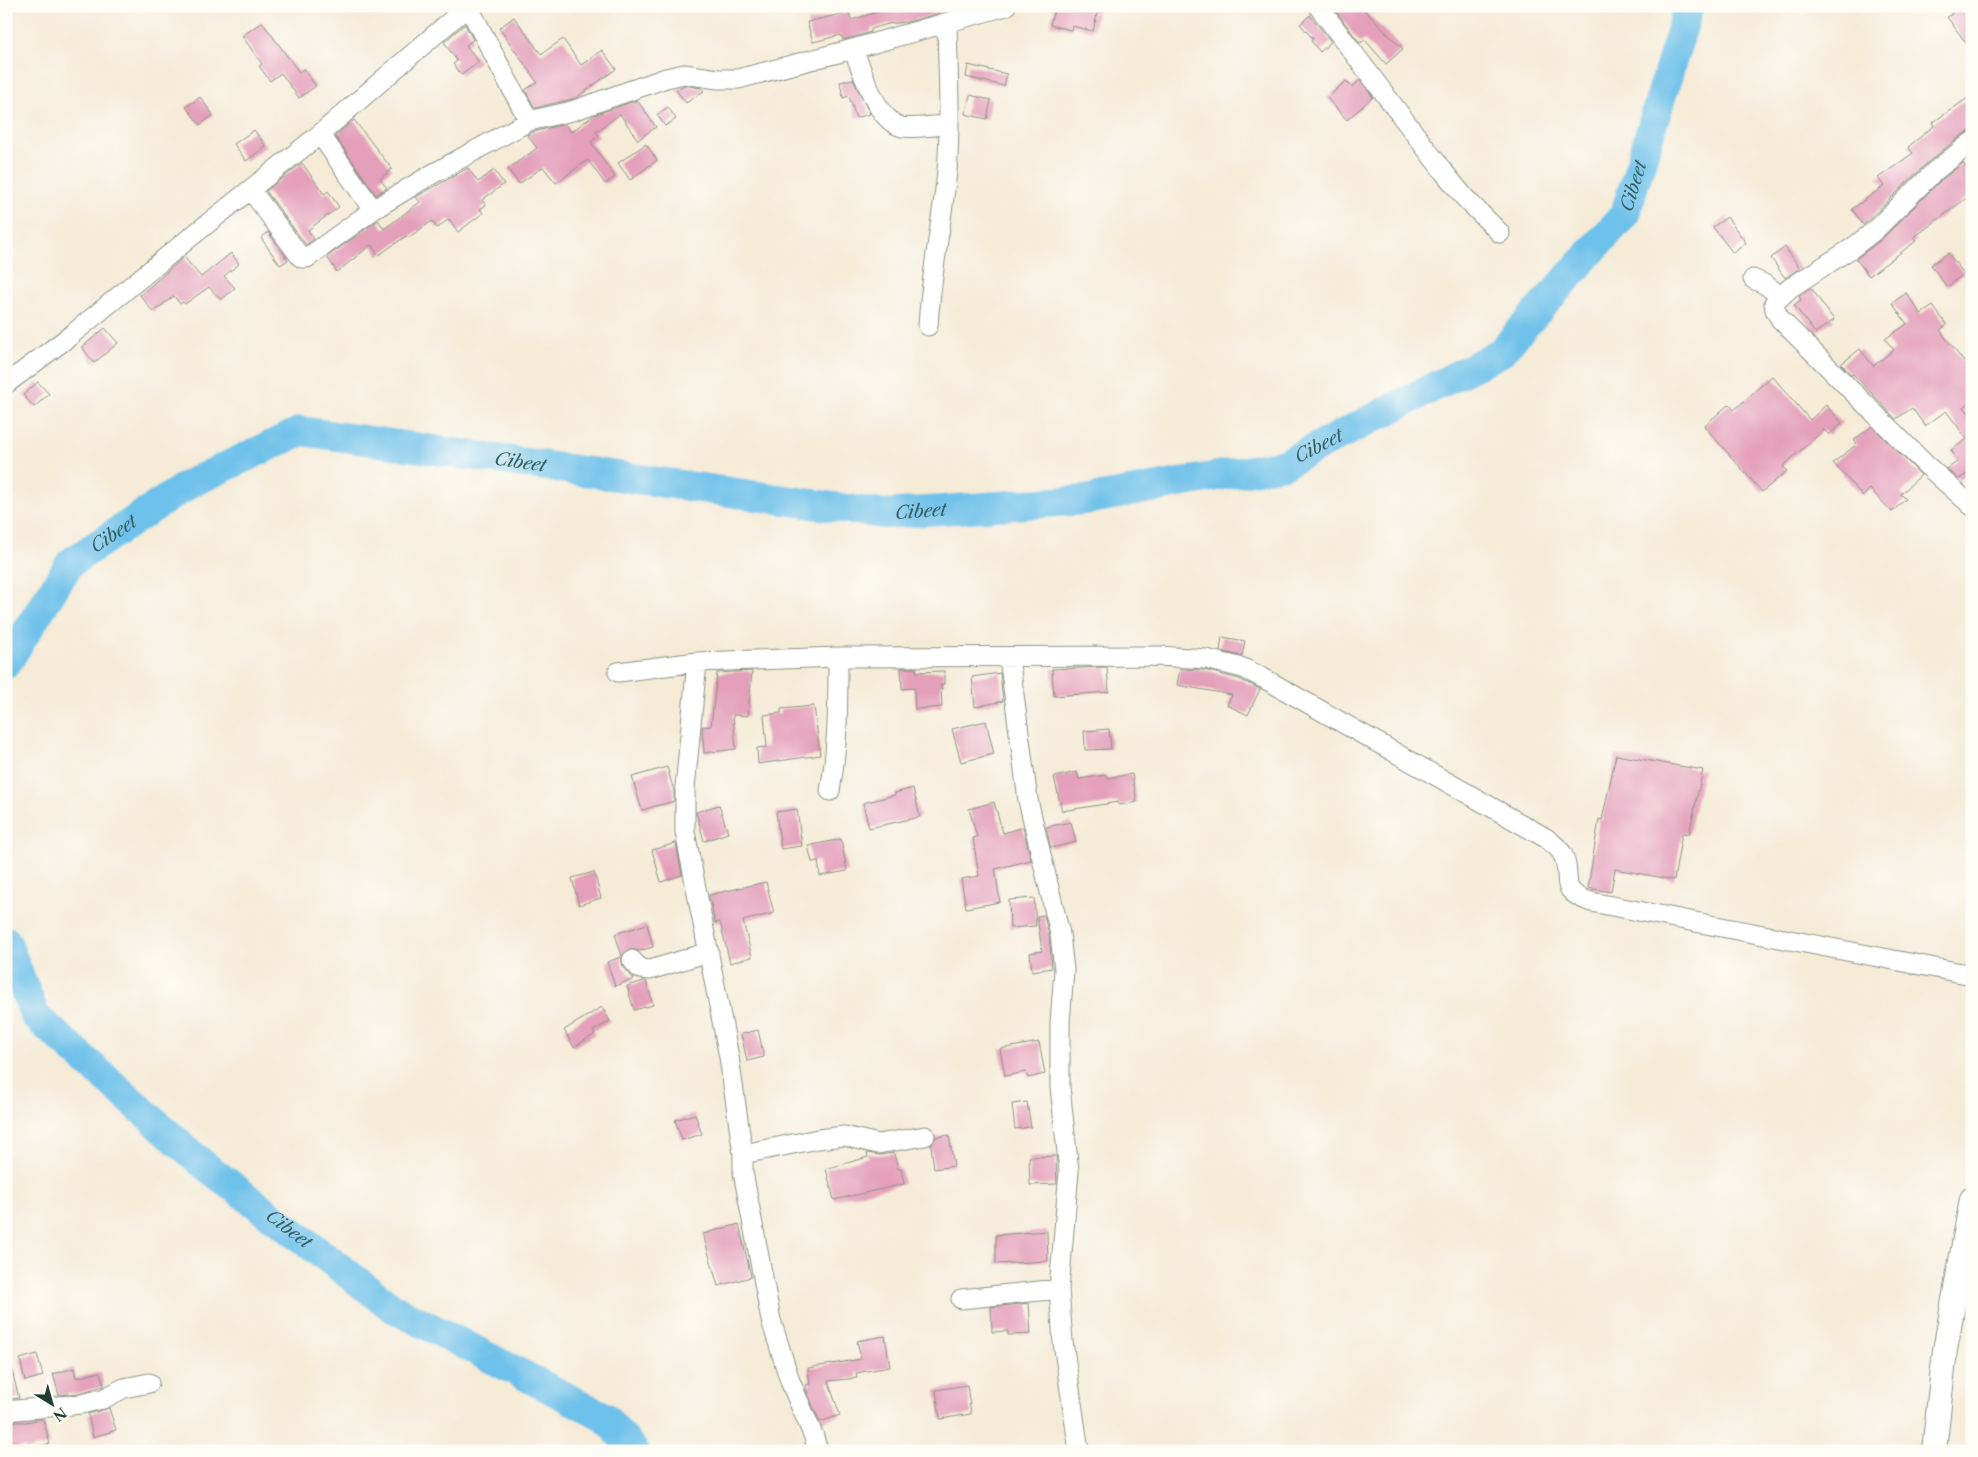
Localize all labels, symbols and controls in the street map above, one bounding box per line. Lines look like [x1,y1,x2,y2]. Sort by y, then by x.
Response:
water label: Cibeet [1616,157,1652,214]
water label: Cibeet [1291,424,1348,468]
water label: Cibeet [493,448,549,477]
water label: Cibeet [894,499,949,524]
water label: Cibeet [86,510,143,557]
water label: Cibeet [262,1205,317,1254]
north arrow [28,1380,78,1430]
text: N [50,1404,70,1425]

